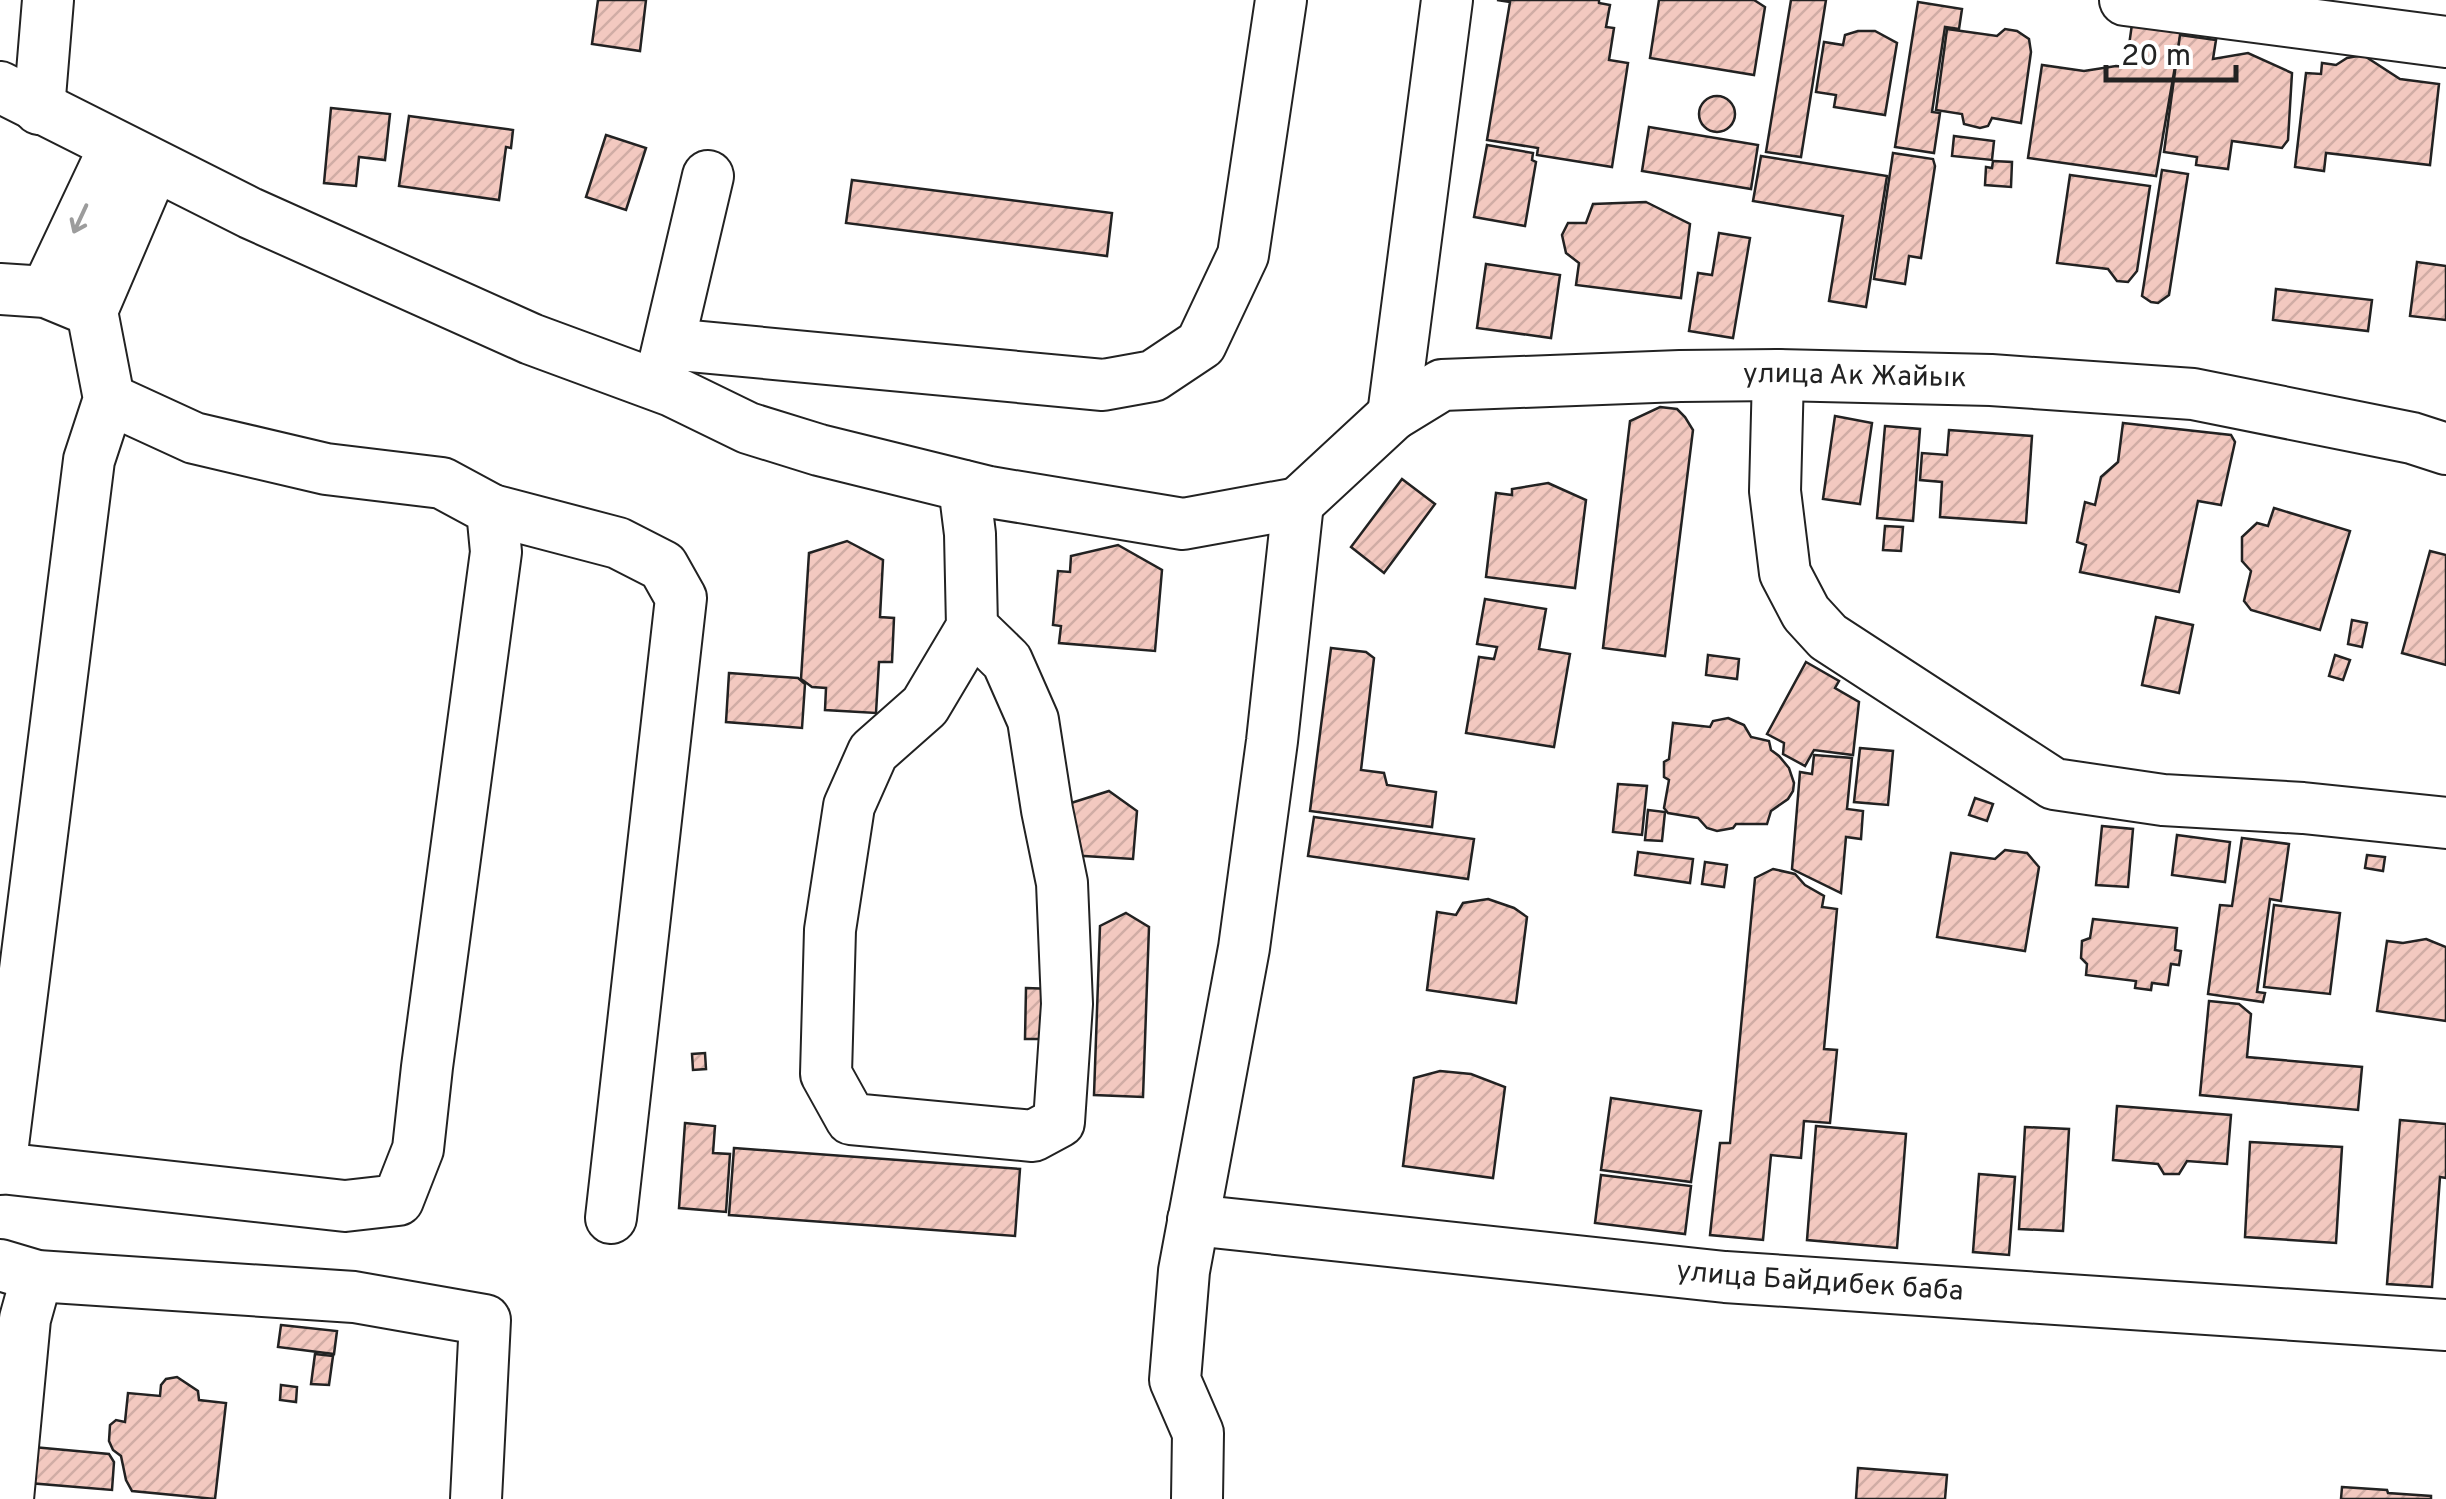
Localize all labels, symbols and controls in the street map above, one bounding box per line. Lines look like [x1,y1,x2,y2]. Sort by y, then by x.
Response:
scale bar [2106,20,2236,82]
text: 20 m [2121,39,2191,76]
one-way arrow [70,203,89,233]
street label: улица Ак Жайык [1743,357,1967,397]
street label: улица Байдибек баба [1674,1254,1965,1311]

